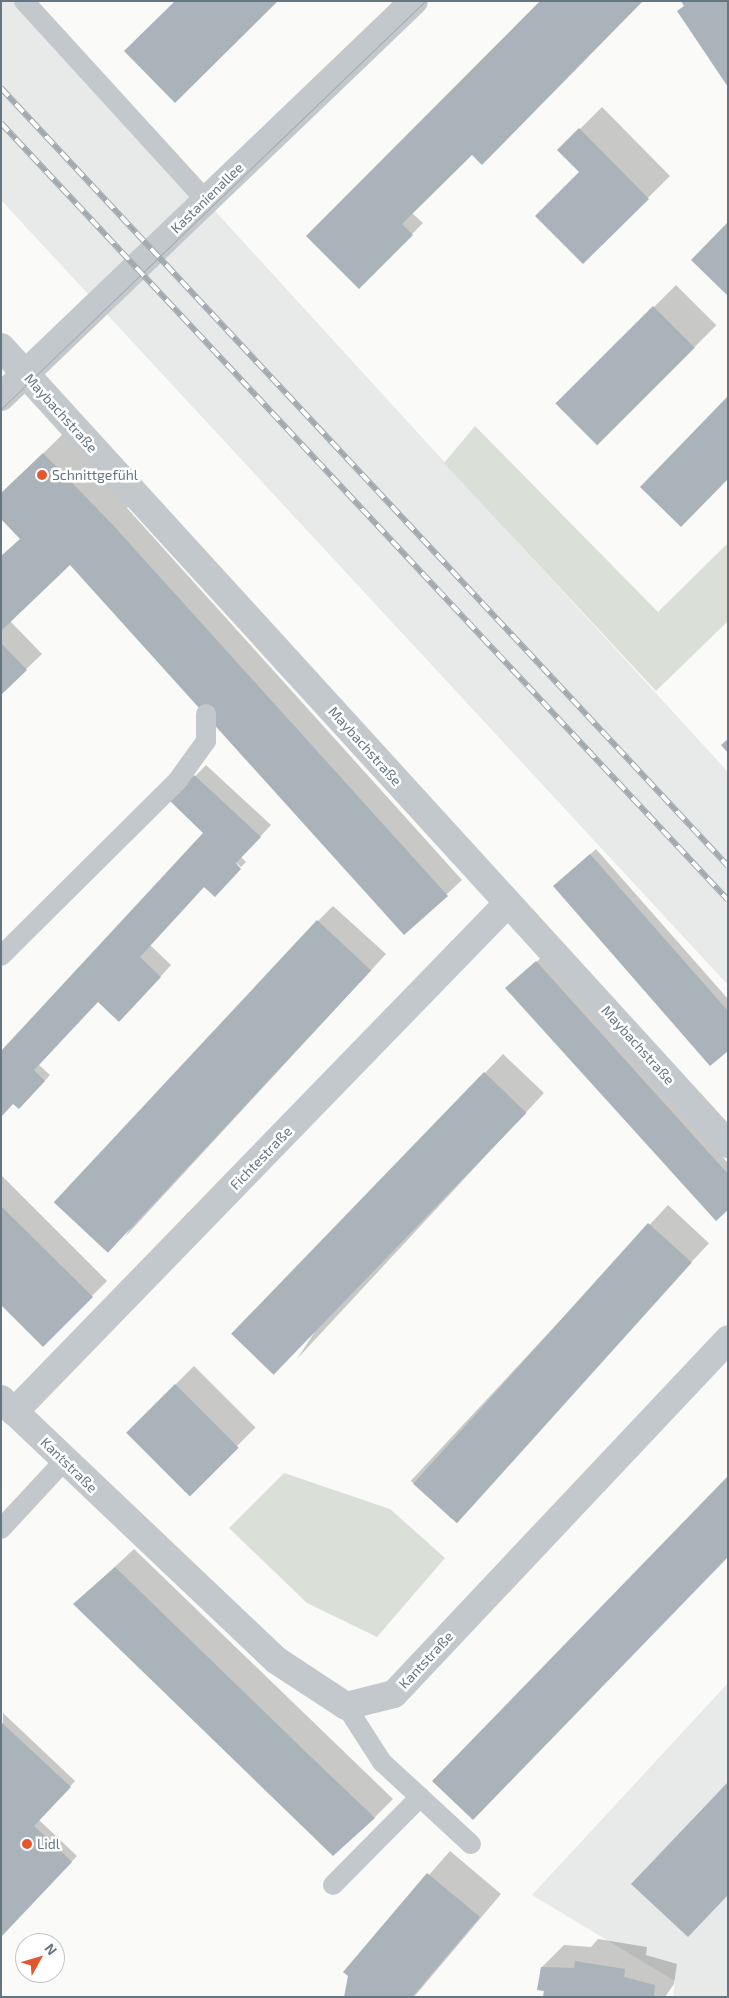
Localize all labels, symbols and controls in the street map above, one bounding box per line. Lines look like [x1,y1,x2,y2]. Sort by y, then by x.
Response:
street label: Kastanienallee [167,159,247,237]
street label: Maybachstraße [21,370,101,456]
place label: Schnittgefühl [52,467,138,483]
marker: Schnittgefühl [36,469,48,481]
street label: Maybachstraße [325,703,405,789]
street label: Maybachstraße [598,1002,678,1088]
street label: Fichtestraße [227,1123,295,1193]
street label: Kantstraße [37,1434,101,1496]
street label: Kantstraße [395,1628,457,1692]
place label: Lidl [37,1836,60,1852]
marker: Lidl [21,1838,33,1850]
north arrow [15,1933,65,1983]
text: N [41,1940,61,1958]

